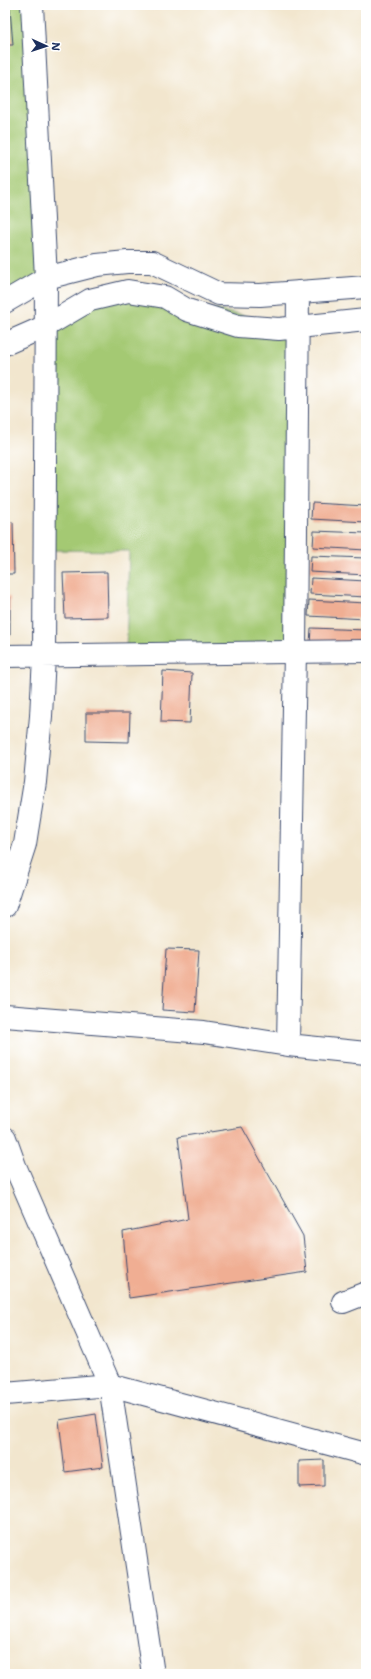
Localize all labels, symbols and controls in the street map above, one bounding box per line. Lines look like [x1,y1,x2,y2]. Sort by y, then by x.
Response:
north arrow [26,26,66,66]
text: N [48,42,63,52]

